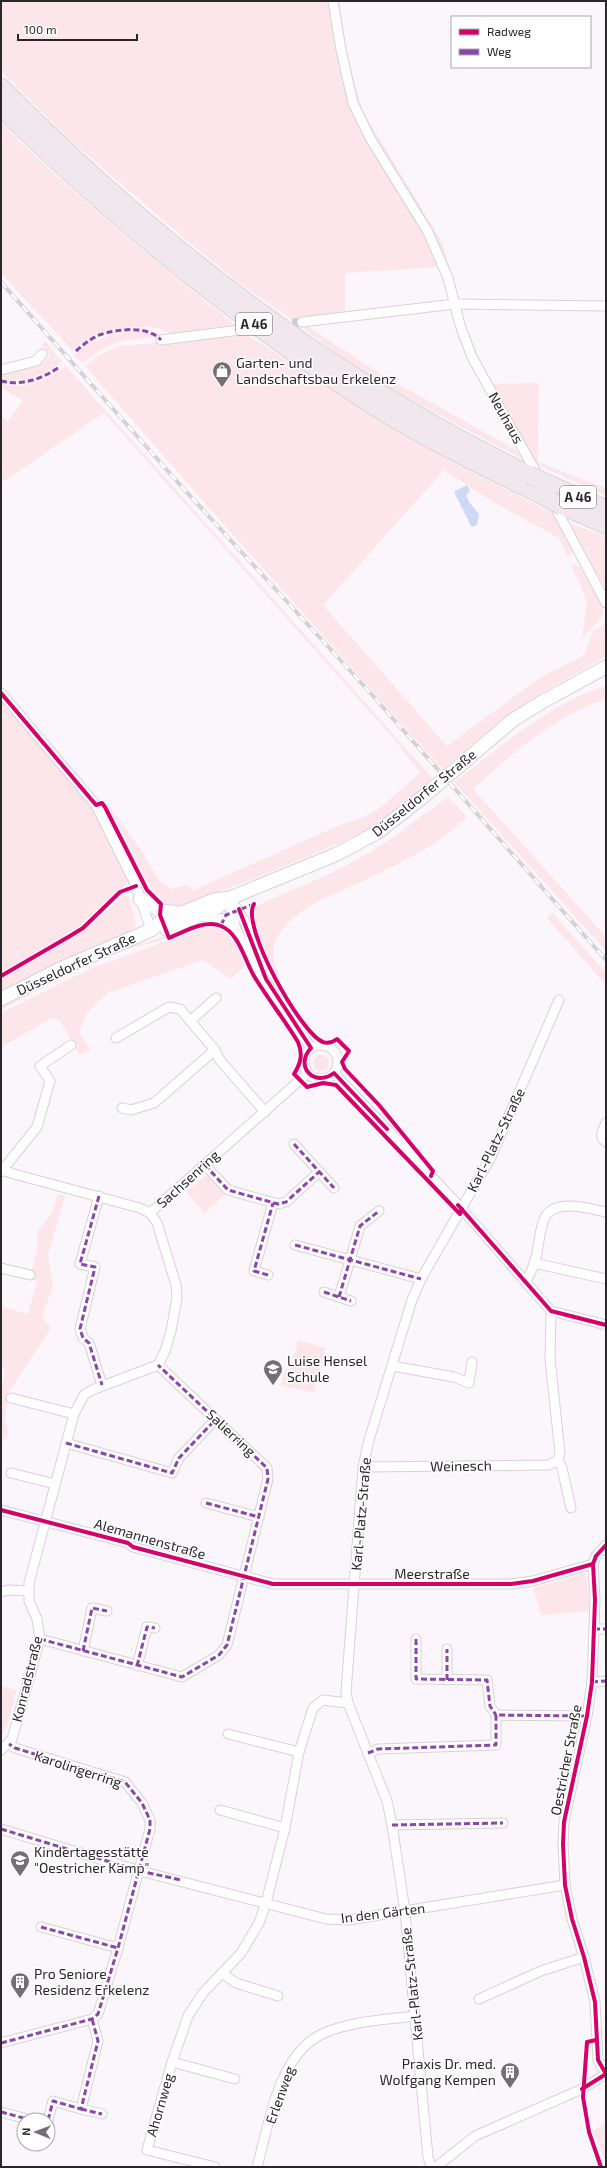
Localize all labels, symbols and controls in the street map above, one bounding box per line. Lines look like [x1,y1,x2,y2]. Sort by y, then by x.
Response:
scale bar [18,16,137,42]
legend [451,16,591,68]
text: 100 m [24,22,56,36]
text: Radweg [487,24,531,38]
text: Weg [487,44,512,58]
road number: A 46 [236,313,272,335]
place label: Garten- und Landschaftsbau Erkelenz [236,354,396,387]
shop icon: Garten- und Landschaftsbau Erkelenz [211,360,233,388]
street label: Neuhaus [485,389,528,446]
road number: A 46 [560,486,596,508]
street label: Düsseldorfer Straße [368,745,479,840]
street label: Düsseldorfer Straße [14,929,138,999]
street label: Karl-Platz-Straße [463,1085,528,1195]
street label: Sachsenring [153,1146,223,1211]
place label: Luise Hensel Schule [287,1352,368,1385]
school or university icon: Luise Hensel Schule [262,1358,284,1386]
street label: Salierring [203,1405,260,1460]
street label: Weinesch [430,1456,492,1475]
street label: Karl-Platz-Straße [347,1457,374,1571]
street label: Alemannenstraße [93,1515,208,1563]
street label: Meerstraße [394,1565,470,1582]
street label: Konradstraße [8,1634,45,1724]
street label: Oestricher Straße [546,1703,585,1817]
street label: Karolingerring [32,1746,124,1791]
place label: Kindertagesstätte "Oestricher Kamp" [34,1843,149,1876]
school or university icon: Kindertagesstätte "Oestricher Kamp" [9,1849,31,1877]
street label: In den Gärten [340,1899,426,1926]
street label: Karl-Platz-Straße [397,1927,426,2041]
place label: Pro Seniore Residenz Erkelenz [34,1965,149,1998]
building icon: Pro Seniore Residenz Erkelenz [9,1971,31,1999]
place label: Praxis Dr. med. Wolfgang Kempen [379,2055,496,2088]
building icon: Praxis Dr. med. Wolfgang Kempen [499,2061,521,2089]
street label: Erlenweg [261,2064,298,2126]
street label: Ahornweg [142,2071,177,2139]
north arrow [16,2112,56,2152]
text: N [19,2128,32,2136]

